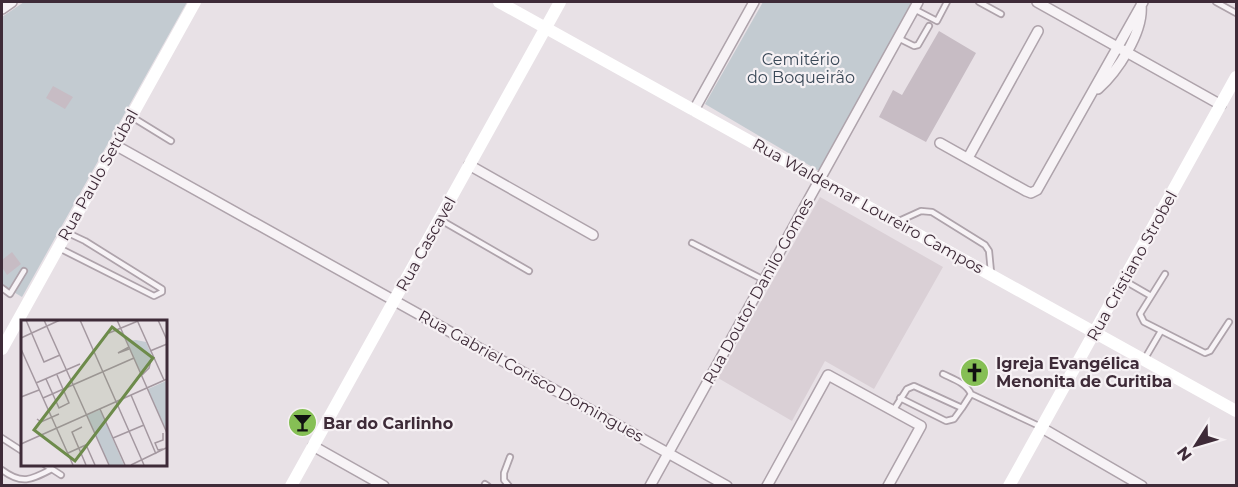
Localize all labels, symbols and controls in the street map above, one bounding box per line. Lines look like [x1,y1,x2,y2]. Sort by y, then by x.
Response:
park label: Cemitério do Boqueirão [747,50,855,87]
street label: Rua Paulo Setúbal [54,106,142,244]
street label: Rua Waldemar Loureiro Campos [749,134,987,278]
street label: Rua Cristiano Strobel [1083,188,1181,344]
street label: Rua Cascavel [392,193,460,295]
street label: Rua Doutor Danilo Gomes [699,194,817,387]
street label: Rua Gabriel Corisco Domingues [415,306,647,446]
inset map [21,320,166,466]
place label: Igreja Evangélica Menonita de Curitiba [996,354,1172,391]
church icon: Igreja Evangélica Menonita de Curitiba [959,356,991,388]
bar icon: Bar do Carlinho [286,407,318,439]
place label: Bar do Carlinho [323,414,453,433]
north arrow [1166,415,1226,475]
text: N [1173,443,1196,465]

